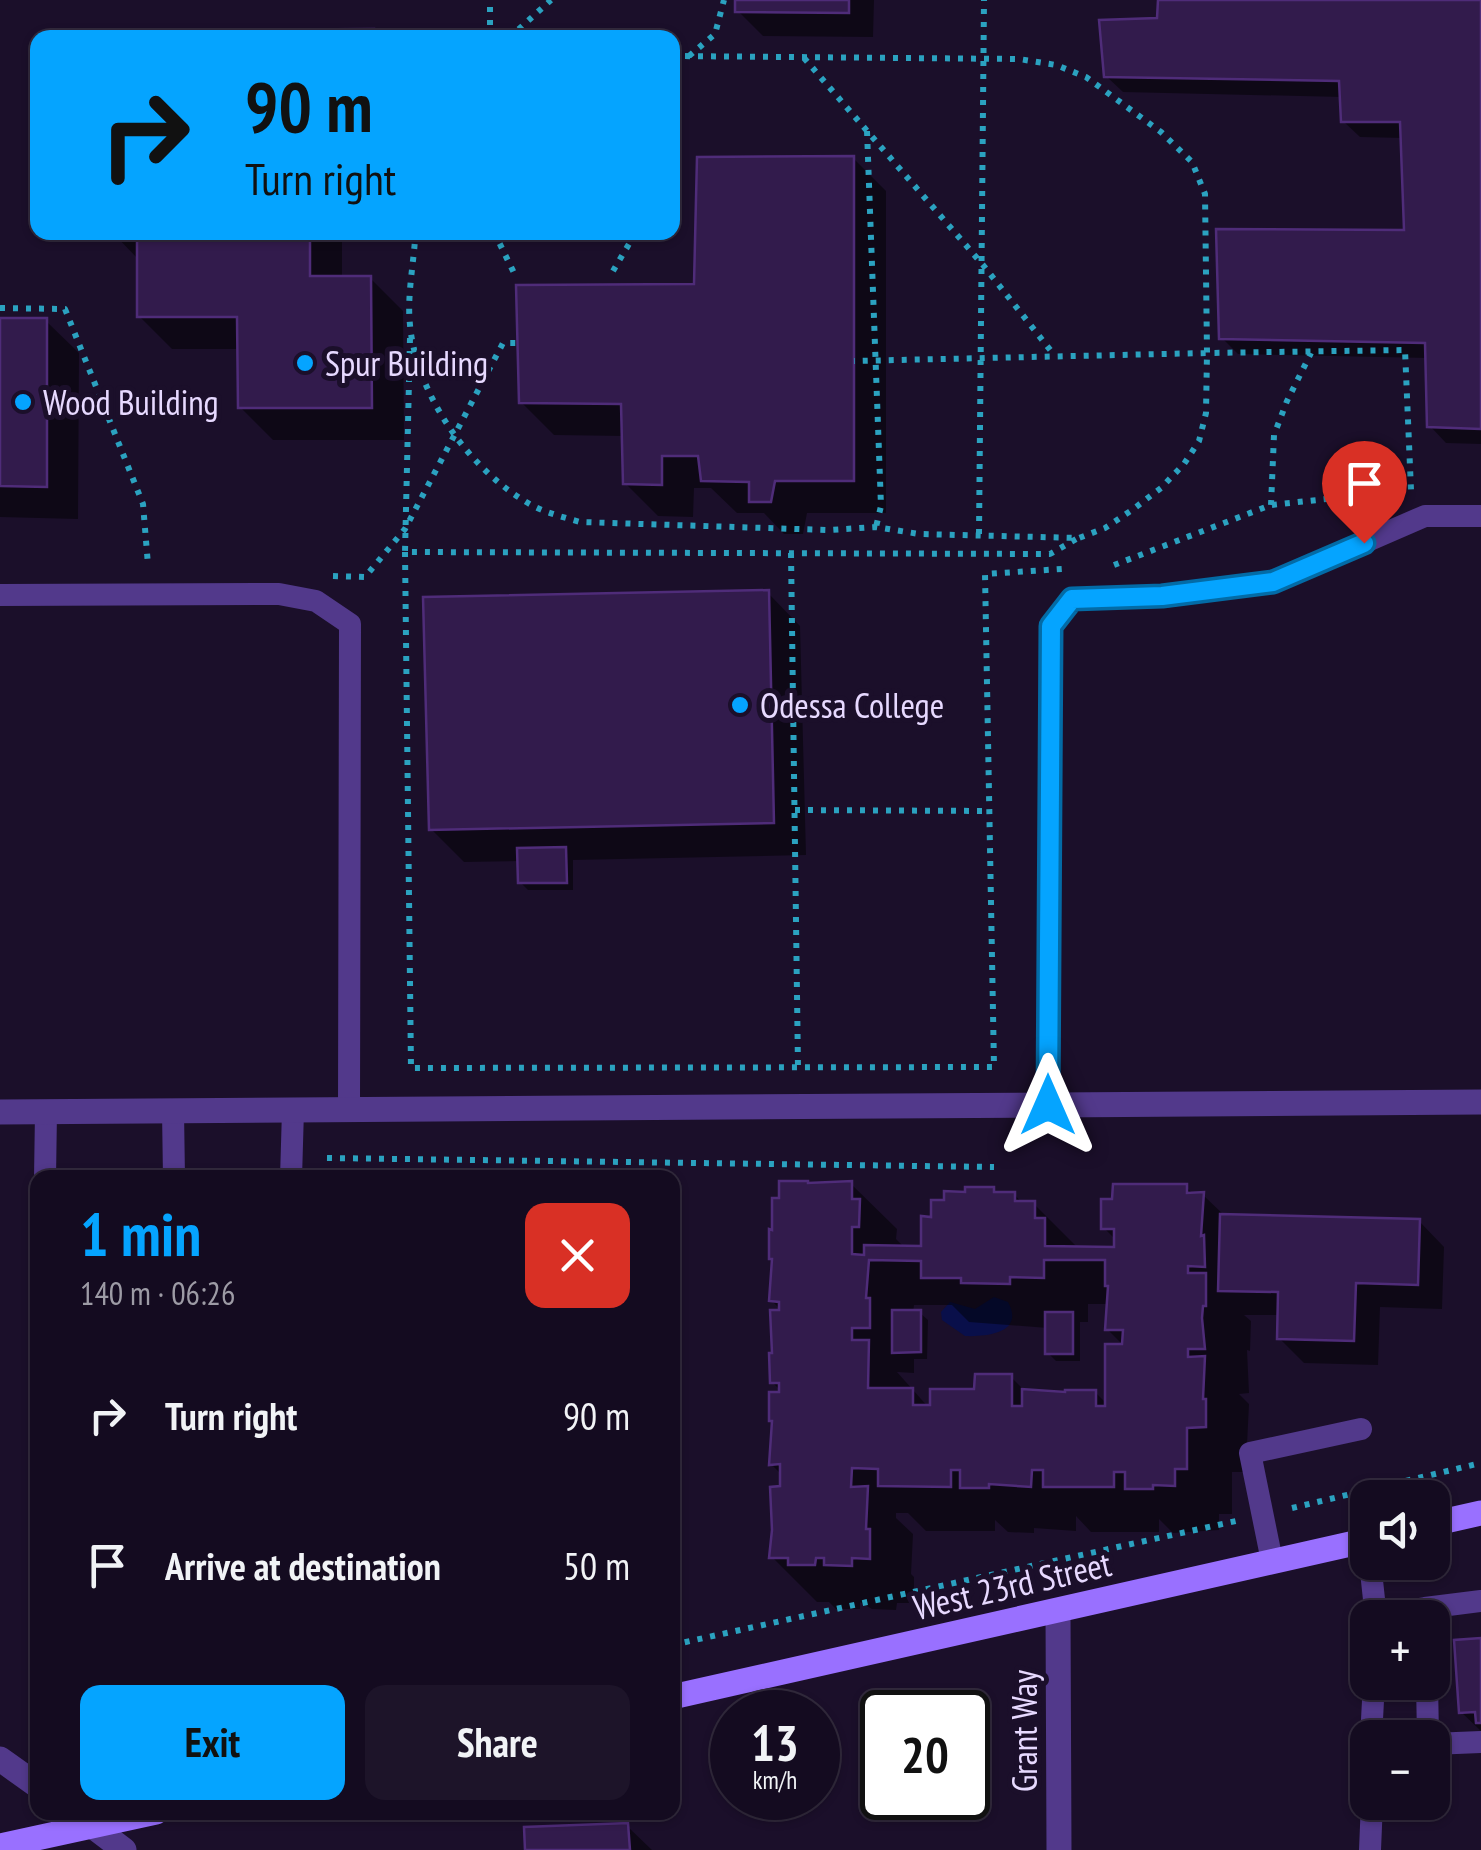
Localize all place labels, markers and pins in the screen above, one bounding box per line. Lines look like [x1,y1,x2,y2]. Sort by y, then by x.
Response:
place label: Spur Building [325,340,488,386]
marker: Spur Building [294,352,316,374]
place label: Wood Building [43,379,219,425]
marker: Wood Building [12,391,34,413]
pin [1322,441,1407,544]
place label: Odessa College [760,682,944,728]
marker: Odessa College [729,694,751,716]

